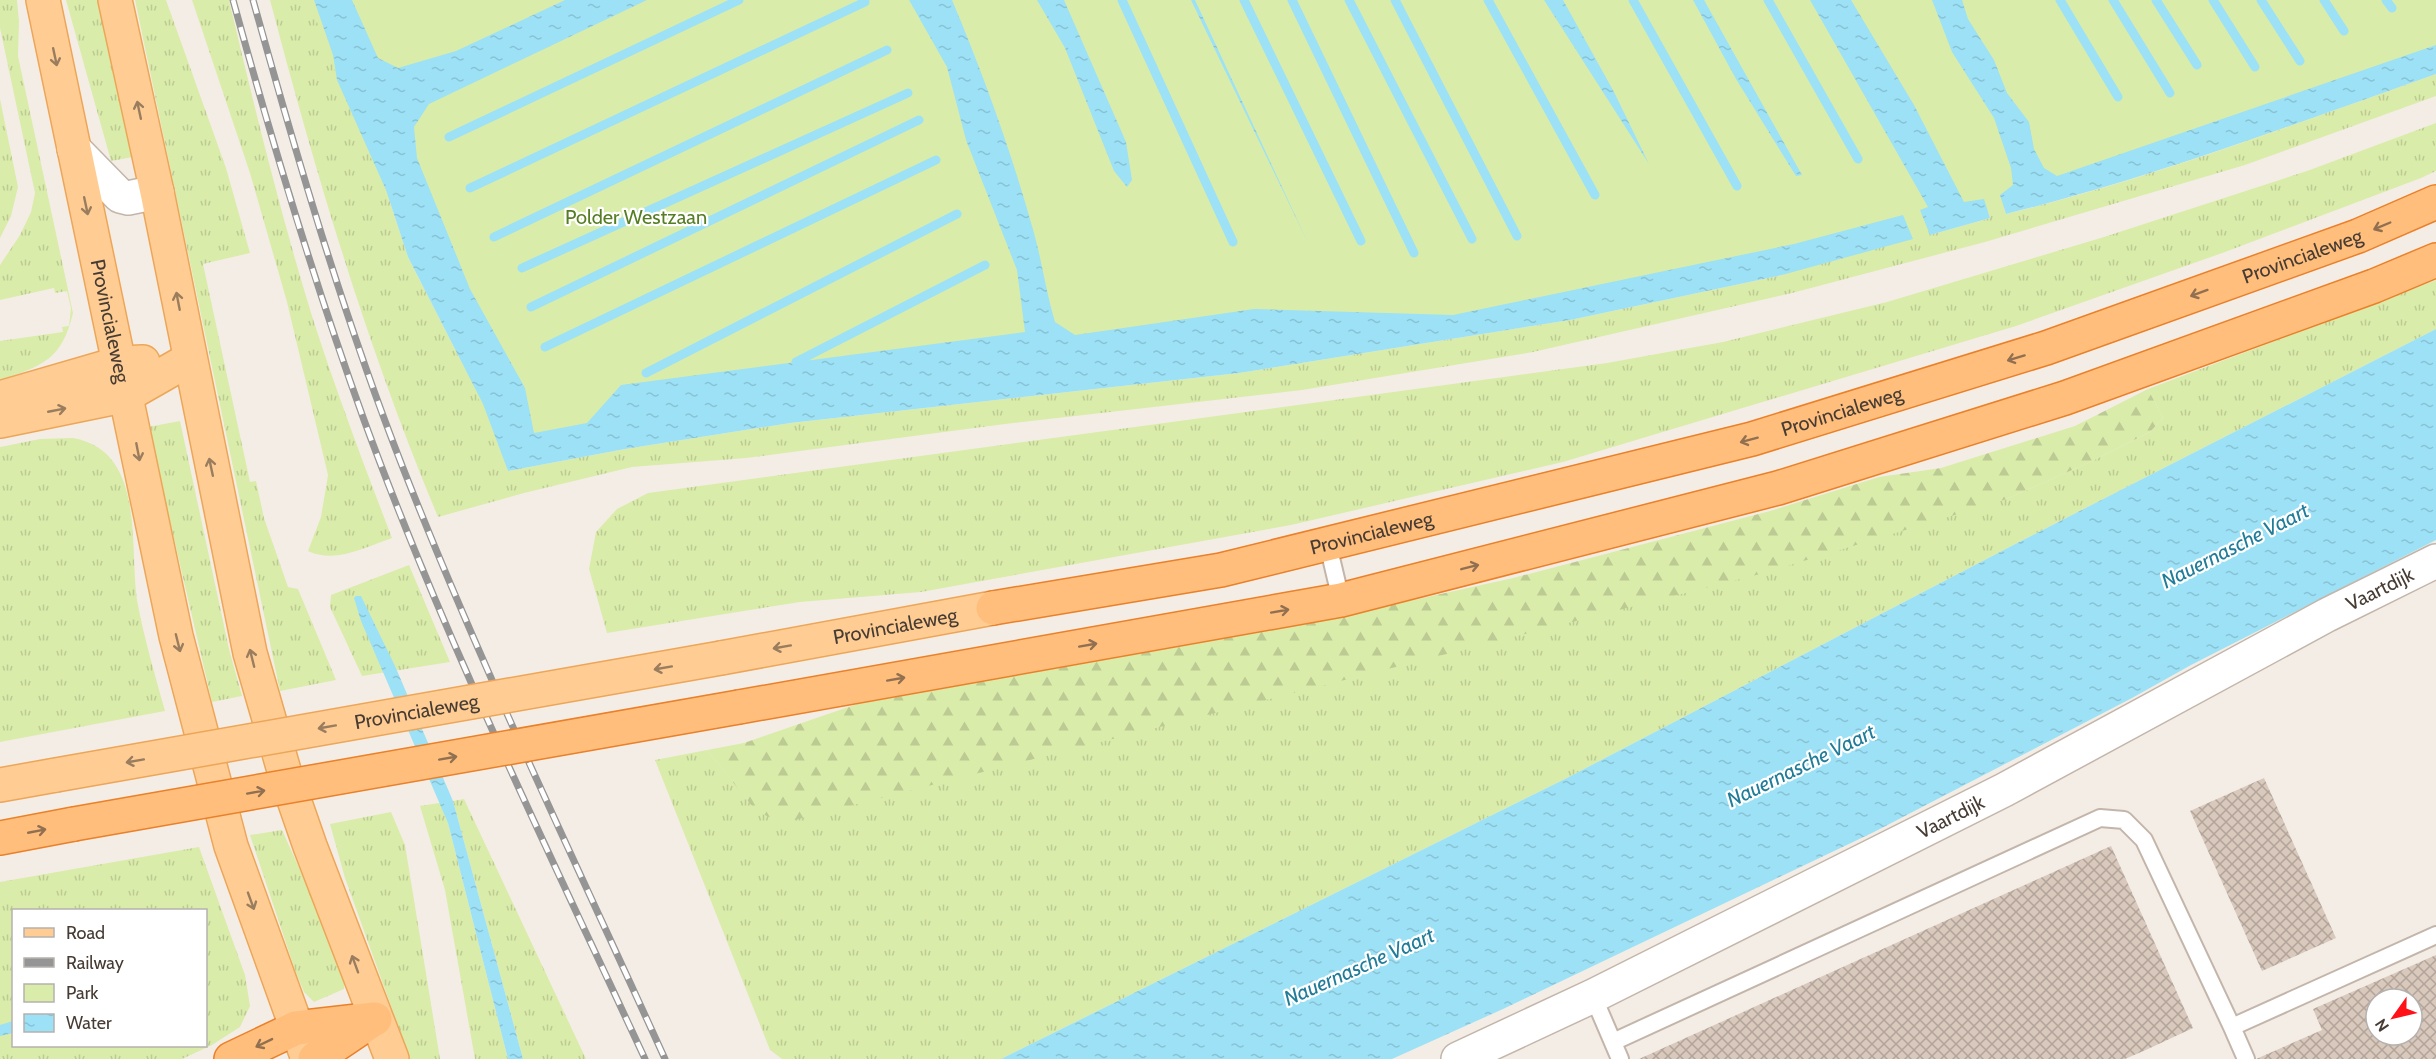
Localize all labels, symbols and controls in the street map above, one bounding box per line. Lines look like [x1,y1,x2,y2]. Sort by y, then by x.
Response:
one-way arrow [49,48,61,67]
one-way arrow [133,101,144,121]
one-way arrow [81,196,93,215]
park label: Polder Westzaan [565,205,707,229]
one-way arrow [2374,220,2392,232]
street label: Provincialeweg [2239,223,2366,289]
street label: Provincialeweg [86,257,135,386]
one-way arrow [2191,289,2209,300]
one-way arrow [172,292,183,312]
one-way arrow [2007,353,2026,364]
street label: Provincialeweg [1778,381,1906,441]
one-way arrow [47,404,67,415]
one-way arrow [1740,435,1759,446]
one-way arrow [133,442,144,461]
one-way arrow [205,458,216,477]
water label: Nauernasche Vaart [2157,497,2313,593]
street label: Provincialeweg [1307,506,1436,560]
one-way arrow [1460,561,1479,573]
street label: Vaartdijk [2342,562,2418,616]
street label: Provincialeweg [831,603,960,649]
one-way arrow [1270,605,1289,616]
one-way arrow [172,633,184,652]
one-way arrow [1078,639,1097,650]
one-way arrow [772,642,792,653]
one-way arrow [245,649,257,668]
one-way arrow [654,663,674,674]
one-way arrow [886,673,905,684]
street label: Provincialeweg [352,689,482,734]
water label: Nauernasche Vaart [1723,719,1880,812]
one-way arrow [317,722,337,733]
one-way arrow [438,752,458,763]
one-way arrow [125,756,145,767]
one-way arrow [246,786,266,797]
street label: Vaartdijk [1913,790,1988,844]
one-way arrow [27,825,47,836]
one-way arrow [246,891,257,910]
legend [12,909,207,1047]
text: Road [66,922,105,944]
water label: Nauernasche Vaart [1280,922,1438,1011]
text: Railway [66,952,124,974]
one-way arrow [348,955,359,974]
text: Park [66,982,99,1004]
north arrow [2364,987,2424,1047]
text: Water [66,1012,112,1034]
text: N [2371,1015,2393,1035]
one-way arrow [255,1038,273,1050]

